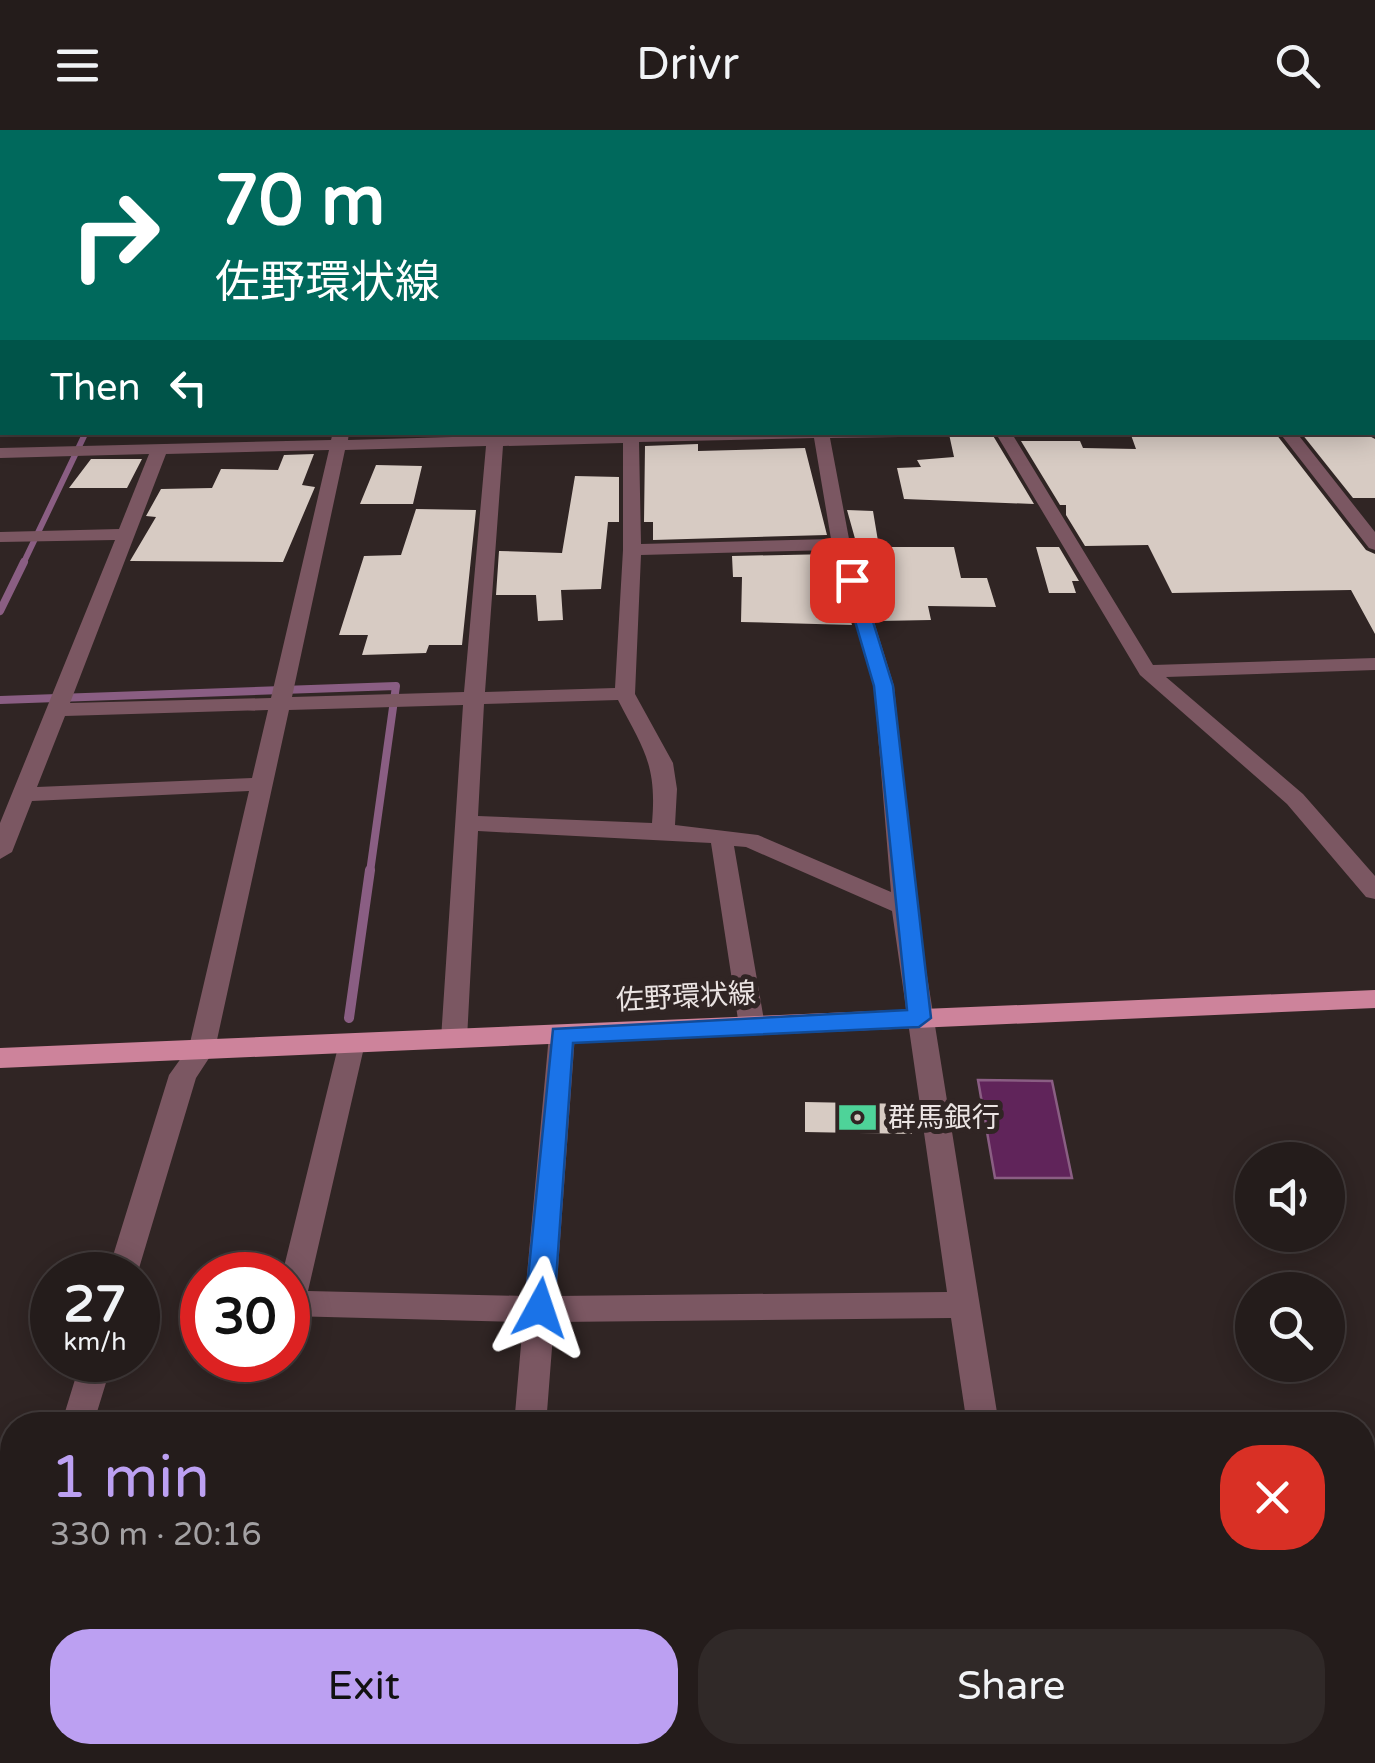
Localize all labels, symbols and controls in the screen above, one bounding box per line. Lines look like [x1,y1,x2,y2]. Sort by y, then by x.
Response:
icon: menu [50,38,105,93]
text: Drivr [636,38,739,92]
icon: search [1270,38,1325,93]
text: 70 m [215,160,385,244]
icon: right [50,170,180,300]
text: 佐野環状線 [215,256,440,310]
icon: left [161,360,216,415]
text: Then [50,365,141,411]
pin [810,538,895,623]
icon: arrive [825,553,880,608]
street label: 佐野環状線 [615,976,757,1018]
bank icon: 群馬銀行 [837,1097,879,1139]
place label: 群馬銀行 [888,1101,1000,1135]
map controls [1235,1142,1345,1382]
button: sound [1235,1142,1345,1252]
speed limit sign: 30 [180,1252,310,1382]
position arrow [488,1256,592,1360]
button: search [1235,1272,1345,1382]
text: 27 [64,1275,126,1335]
text: km/h [64,1327,126,1357]
text: 1 min [50,1442,210,1514]
button: close [1220,1445,1325,1550]
text: 330 m · 20:16 [50,1516,262,1554]
button: Exit [50,1629,678,1744]
button: Share [698,1629,1325,1744]

